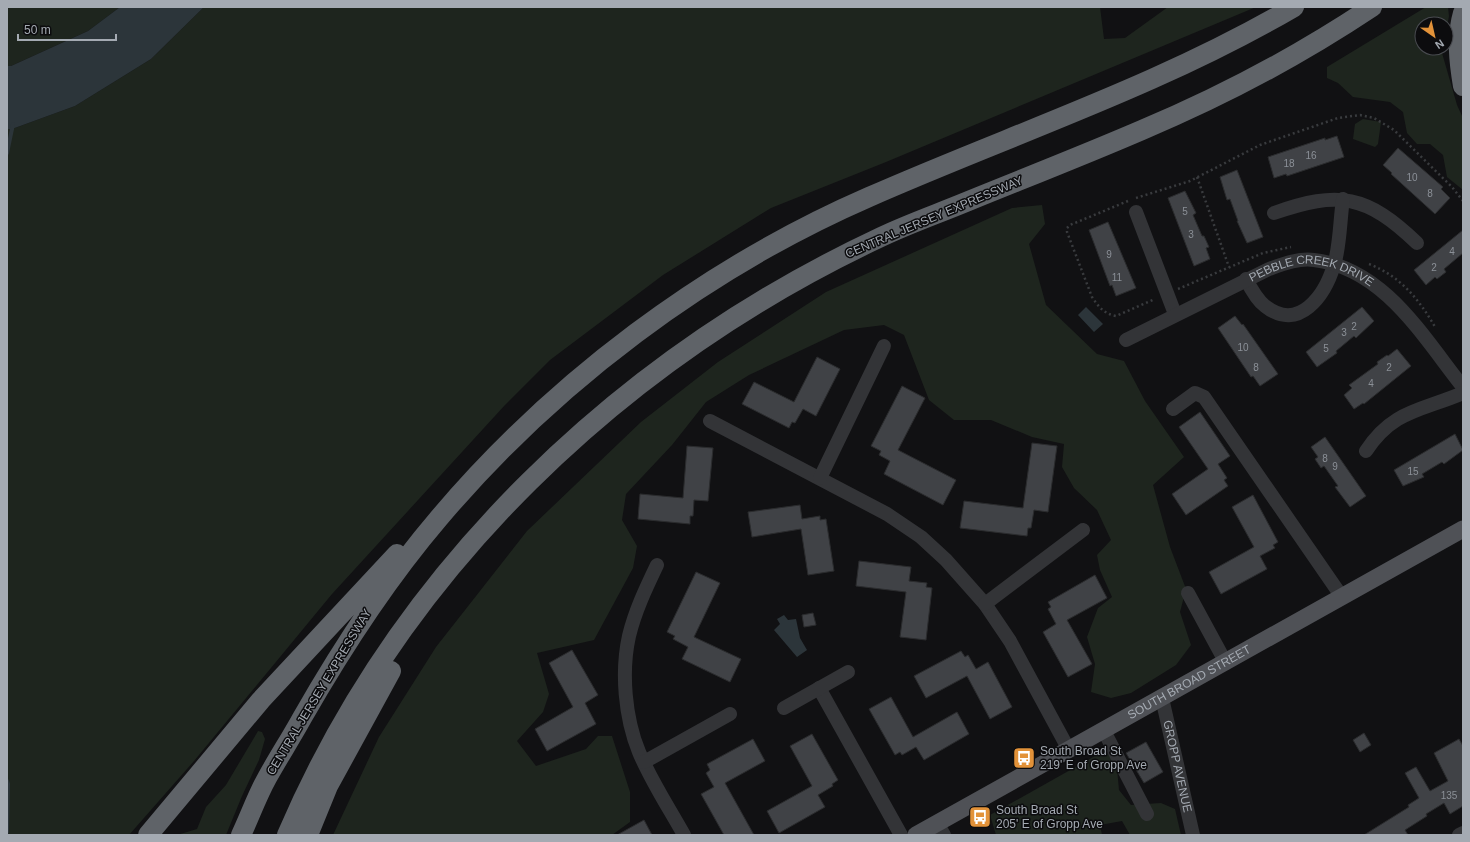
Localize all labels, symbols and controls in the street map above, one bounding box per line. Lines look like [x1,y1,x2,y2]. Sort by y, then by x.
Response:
scale bar [18,16,116,42]
north arrow [1414,16,1454,56]
text: 50 m [24,23,51,37]
text: N [1433,37,1446,52]
house number: 16 [1305,150,1317,161]
house number: 18 [1283,158,1295,169]
house number: 10 [1406,172,1418,183]
street label: CENTRAL JERSEY EXPRESSWAY [843,173,1025,261]
house number: 8 [1427,188,1433,199]
house number: 5 [1182,206,1188,217]
house number: 3 [1188,229,1194,240]
house number: 4 [1449,246,1455,257]
house number: 9 [1106,249,1112,260]
text: PEBBLE CREEK DRIVE [1247,252,1377,289]
house number: 2 [1431,262,1437,273]
house number: 11 [1112,272,1123,283]
street label: PEBBLE CREEK DRIVE [1244,273,1376,295]
house number: 2 [1351,321,1357,332]
house number: 3 [1341,327,1347,338]
house number: 10 [1237,342,1249,353]
house number: 5 [1323,343,1329,354]
house number: 8 [1253,362,1259,373]
house number: 2 [1386,362,1392,373]
house number: 4 [1368,378,1374,389]
house number: 8 [1322,453,1328,464]
house number: 9 [1332,461,1338,472]
house number: 15 [1407,466,1419,477]
street label: CENTRAL JERSEY EXPRESSWAY [264,606,374,778]
street label: SOUTH BROAD STREET [1125,642,1254,722]
street label: GROPP AVENUE [1160,719,1195,814]
place label: South Broad St 219' E of Gropp Ave [1040,744,1147,772]
bus stop icon: South Broad St 219' E of Gropp Ave [1011,745,1037,771]
house number: 135 [1441,790,1458,801]
place label: South Broad St 205' E of Gropp Ave [996,803,1103,831]
bus stop icon: South Broad St 205' E of Gropp Ave [967,804,993,830]

